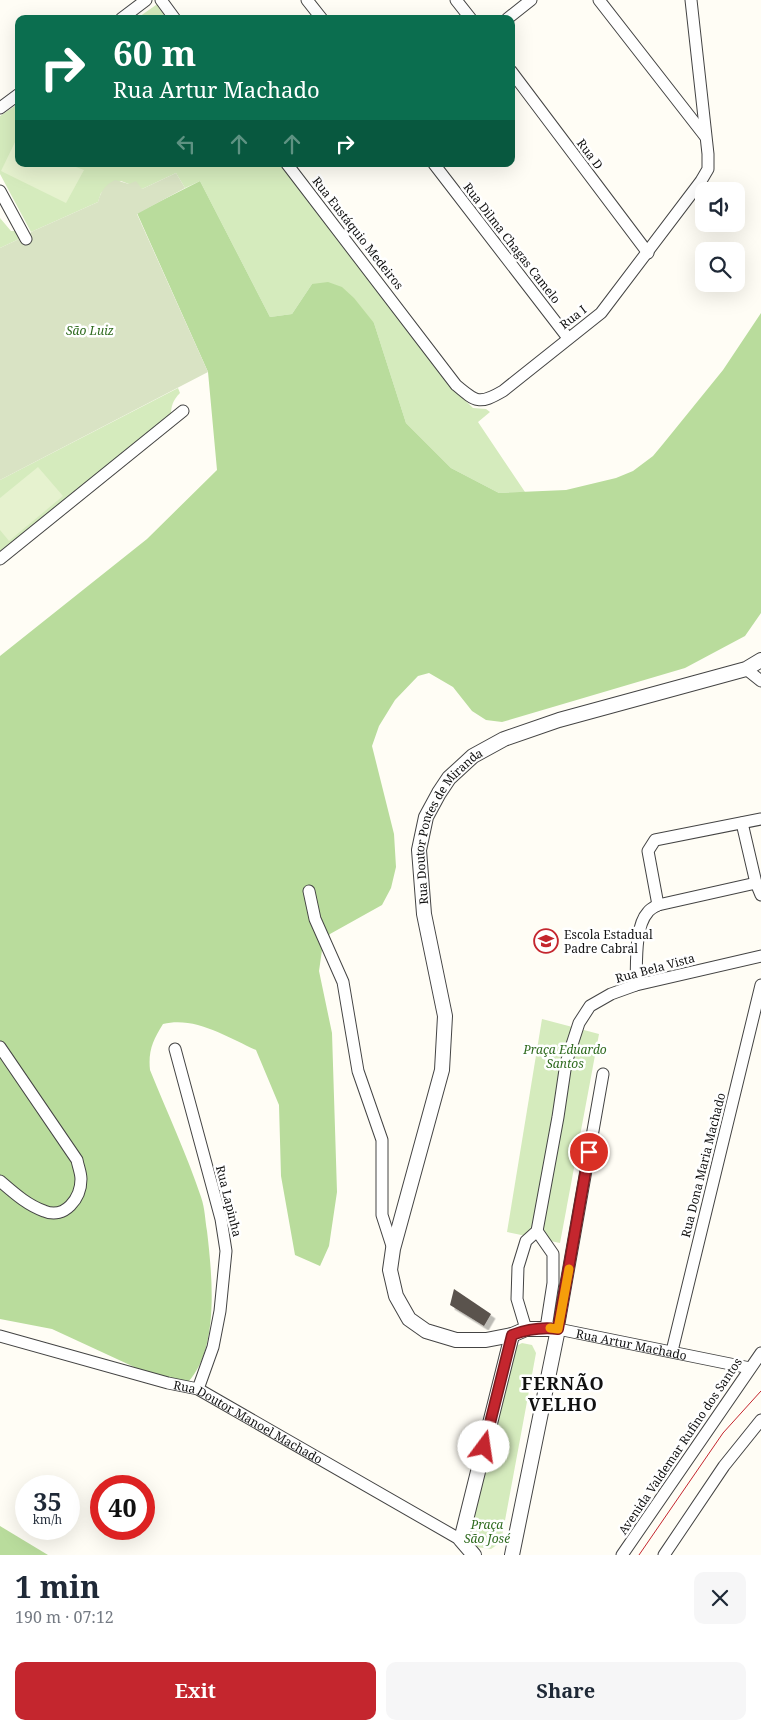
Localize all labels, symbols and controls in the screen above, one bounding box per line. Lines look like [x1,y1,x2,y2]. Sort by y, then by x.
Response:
text: 60 m [113,29,196,76]
icon: right [30,35,95,100]
text: Rua Artur Machado [113,74,320,104]
icon: left [172,130,200,158]
icon: ahead [225,130,253,158]
icon: ahead [278,130,306,158]
icon: right [331,130,359,158]
street label: Rua D [573,135,607,173]
street label: Rua Eustáquio Medeiros [309,173,407,293]
street label: Rua Dilma Chagas Camelo [459,179,565,307]
map controls [695,182,745,292]
button: sound [695,182,745,232]
button: search [695,242,745,292]
street label: Rua I [556,301,590,333]
park label: São Luiz [66,322,114,339]
street label: Rua Doutor Pontes de Miranda [410,744,486,905]
place label: Escola Estadual Padre Cabral [564,926,653,957]
school or university icon: Escola Estadual Padre Cabral [533,928,559,954]
street label: Rua Bela Vista [613,949,697,987]
park label: Praça Eduardo Santos [522,1041,607,1072]
street label: Rua Dona Maria Machado [677,1091,729,1239]
pin [568,1131,610,1173]
icon: arrive [575,1138,603,1166]
street label: Rua Lapinha [212,1164,246,1239]
street label: Rua Artur Machado [575,1324,689,1364]
street label: Avenida Valdemar Rufino dos Santos [614,1354,746,1538]
district label: FERNÃO VELHO [521,1371,605,1416]
street label: Rua Doutor Manoel Machado [172,1376,326,1467]
position arrow [457,1420,509,1472]
speed limit sign: 40 [90,1475,155,1540]
text: 35 [33,1484,62,1518]
text: km/h [33,1511,62,1528]
park label: Praça São José [464,1516,511,1547]
text: 1 min [15,1566,100,1607]
button: close [694,1572,746,1624]
text: 190 m · 07:12 [15,1606,114,1628]
button: Exit [15,1662,376,1720]
button: Share [386,1662,746,1720]

